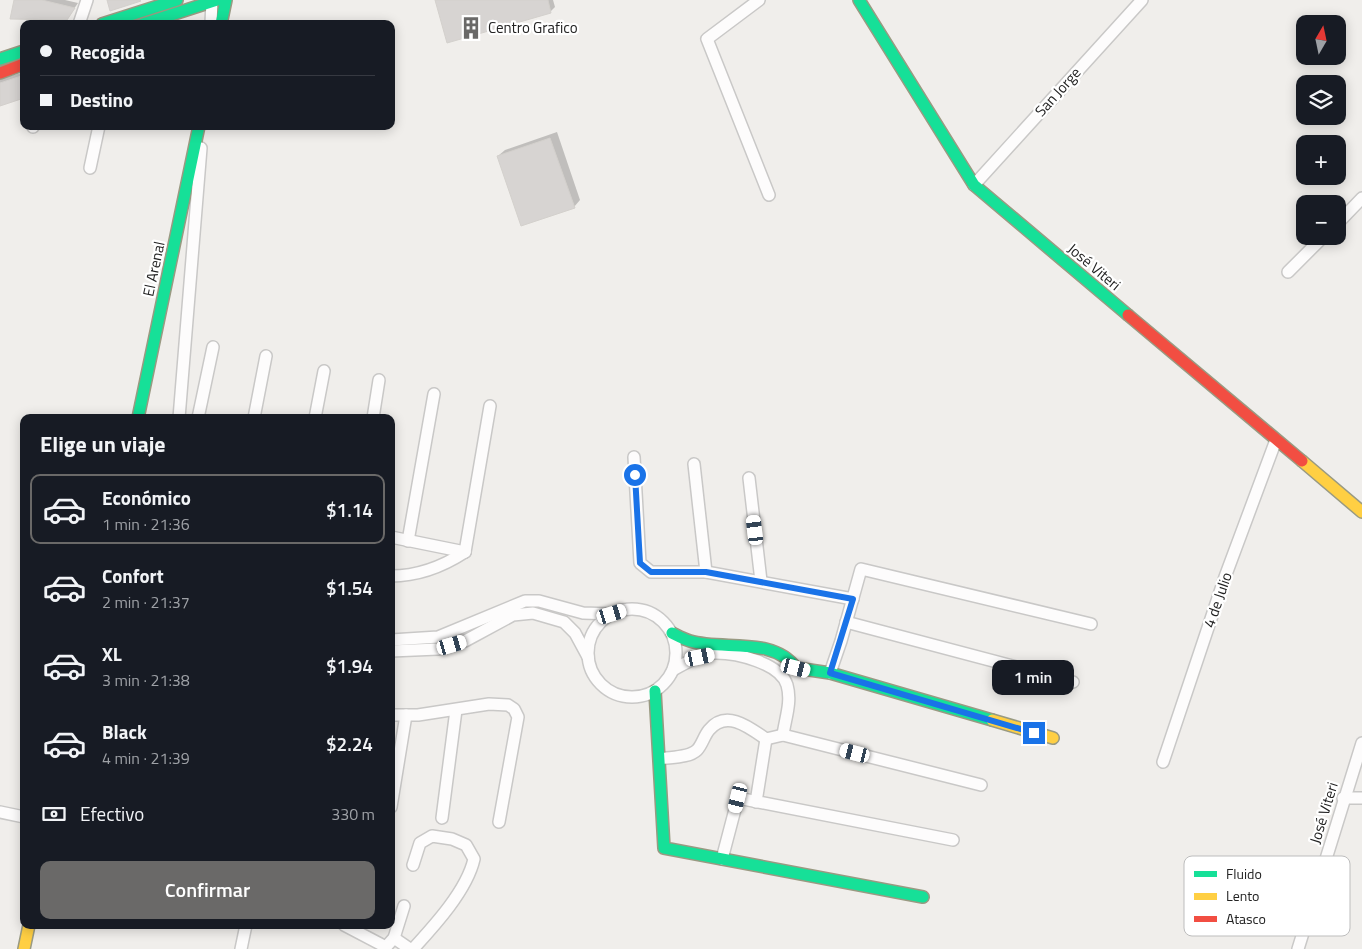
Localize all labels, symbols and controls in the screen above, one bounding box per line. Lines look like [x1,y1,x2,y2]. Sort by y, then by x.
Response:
building icon: Centro Grafico [458,15,484,41]
north arrow [1296,15,1346,65]
map controls [1296,15,1346,245]
place label: Centro Grafico [488,16,578,39]
text: Recogida [70,37,145,66]
street label: San Jorge [1029,62,1086,121]
button: layers [1296,75,1346,125]
text: Destino [70,85,133,114]
button: + [1296,135,1346,185]
button: − [1296,195,1346,245]
street label: José Viteri [1063,237,1126,296]
street label: El Arenal [136,239,171,299]
text: Elige un viaje [40,427,166,461]
route start [624,464,646,486]
text: Económico [102,483,191,512]
icon: car [42,487,87,532]
text: $1.14 [326,495,373,524]
text: 1 min · 21:36 [102,512,190,536]
car [745,514,764,546]
text: Confort [102,561,164,590]
icon: car [42,565,87,610]
street label: 4 de Julio [1197,569,1238,631]
text: $1.54 [326,573,373,602]
text: 2 min · 21:37 [102,590,190,614]
car [595,602,628,626]
car [435,634,468,656]
text: XL [102,639,122,668]
icon: car [42,643,87,688]
car [683,647,716,667]
text: $1.94 [326,651,373,680]
car [779,657,812,679]
callout: 1 min [993,660,1075,696]
text: 1 min [1014,665,1052,689]
text: 3 min · 21:38 [102,668,190,692]
text: Black [102,717,147,746]
icon: car [42,721,87,766]
route end [1023,722,1045,744]
text: $2.24 [326,729,373,758]
car [838,742,871,764]
text: 4 min · 21:39 [102,746,190,770]
street label: José Viteri [1303,779,1344,847]
car [727,782,748,814]
text: Efectivo [80,799,144,828]
icon: cash [40,800,68,828]
text: 330 m [331,802,375,826]
legend [1184,856,1350,936]
button: Confirmar [40,861,375,919]
text: Fluido [1226,863,1262,884]
text: Lento [1226,885,1260,906]
text: Atasco [1226,908,1266,929]

